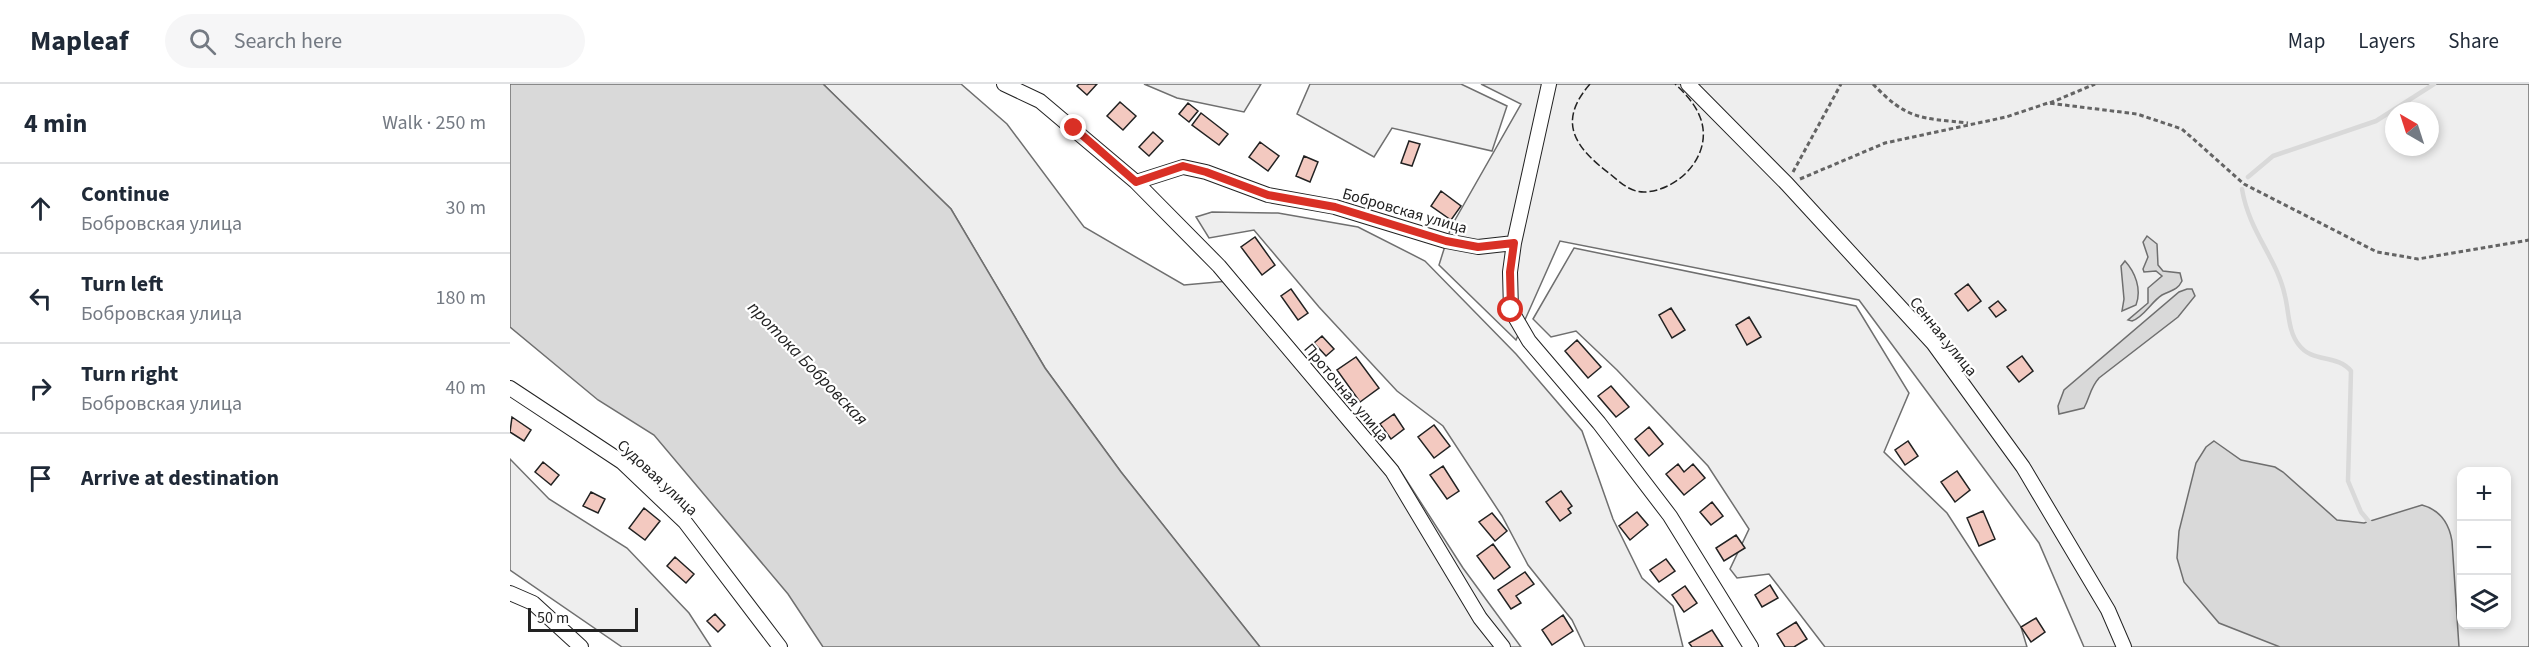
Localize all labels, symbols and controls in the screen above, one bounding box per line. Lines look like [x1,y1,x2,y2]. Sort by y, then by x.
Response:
search box [165,14,585,68]
text: Mapleaf [30,21,129,61]
icon: search [186,25,219,58]
text: Search here [234,25,342,57]
text: Map [2288,26,2325,56]
text: Layers [2358,26,2415,56]
text: Share [2448,26,2499,56]
north arrow [2385,102,2439,156]
text: 4 min [24,105,87,142]
text: Walk · 250 m [382,109,486,137]
route end [1060,114,1086,140]
text: Continue [81,178,170,210]
street label: Бобровская улица [1340,183,1470,239]
icon: ahead [24,192,57,225]
text: 30 m [446,194,486,222]
text: Бобровская улица [81,210,242,238]
text: Turn left [81,268,163,300]
icon: left [24,282,57,315]
text: 180 m [436,284,486,312]
street label: Сенная улица [1904,292,1982,381]
water label: протока Бобровская [742,296,874,431]
route start [1497,296,1523,322]
text: Бобровская улица [81,300,242,328]
street label: Проточная улица [1299,339,1394,446]
text: Turn right [81,358,178,390]
icon: right [24,372,57,405]
text: 40 m [446,374,486,402]
text: Бобровская улица [81,390,242,418]
street label: Судовая улица [612,435,703,521]
icon: arrive [24,462,57,495]
text: Arrive at destination [81,462,279,494]
map controls [2457,467,2511,629]
button: + [2457,467,2511,521]
button: − [2457,521,2511,575]
button: layers [2457,575,2511,629]
scale bar [528,605,638,632]
text: 50 m [537,607,569,629]

